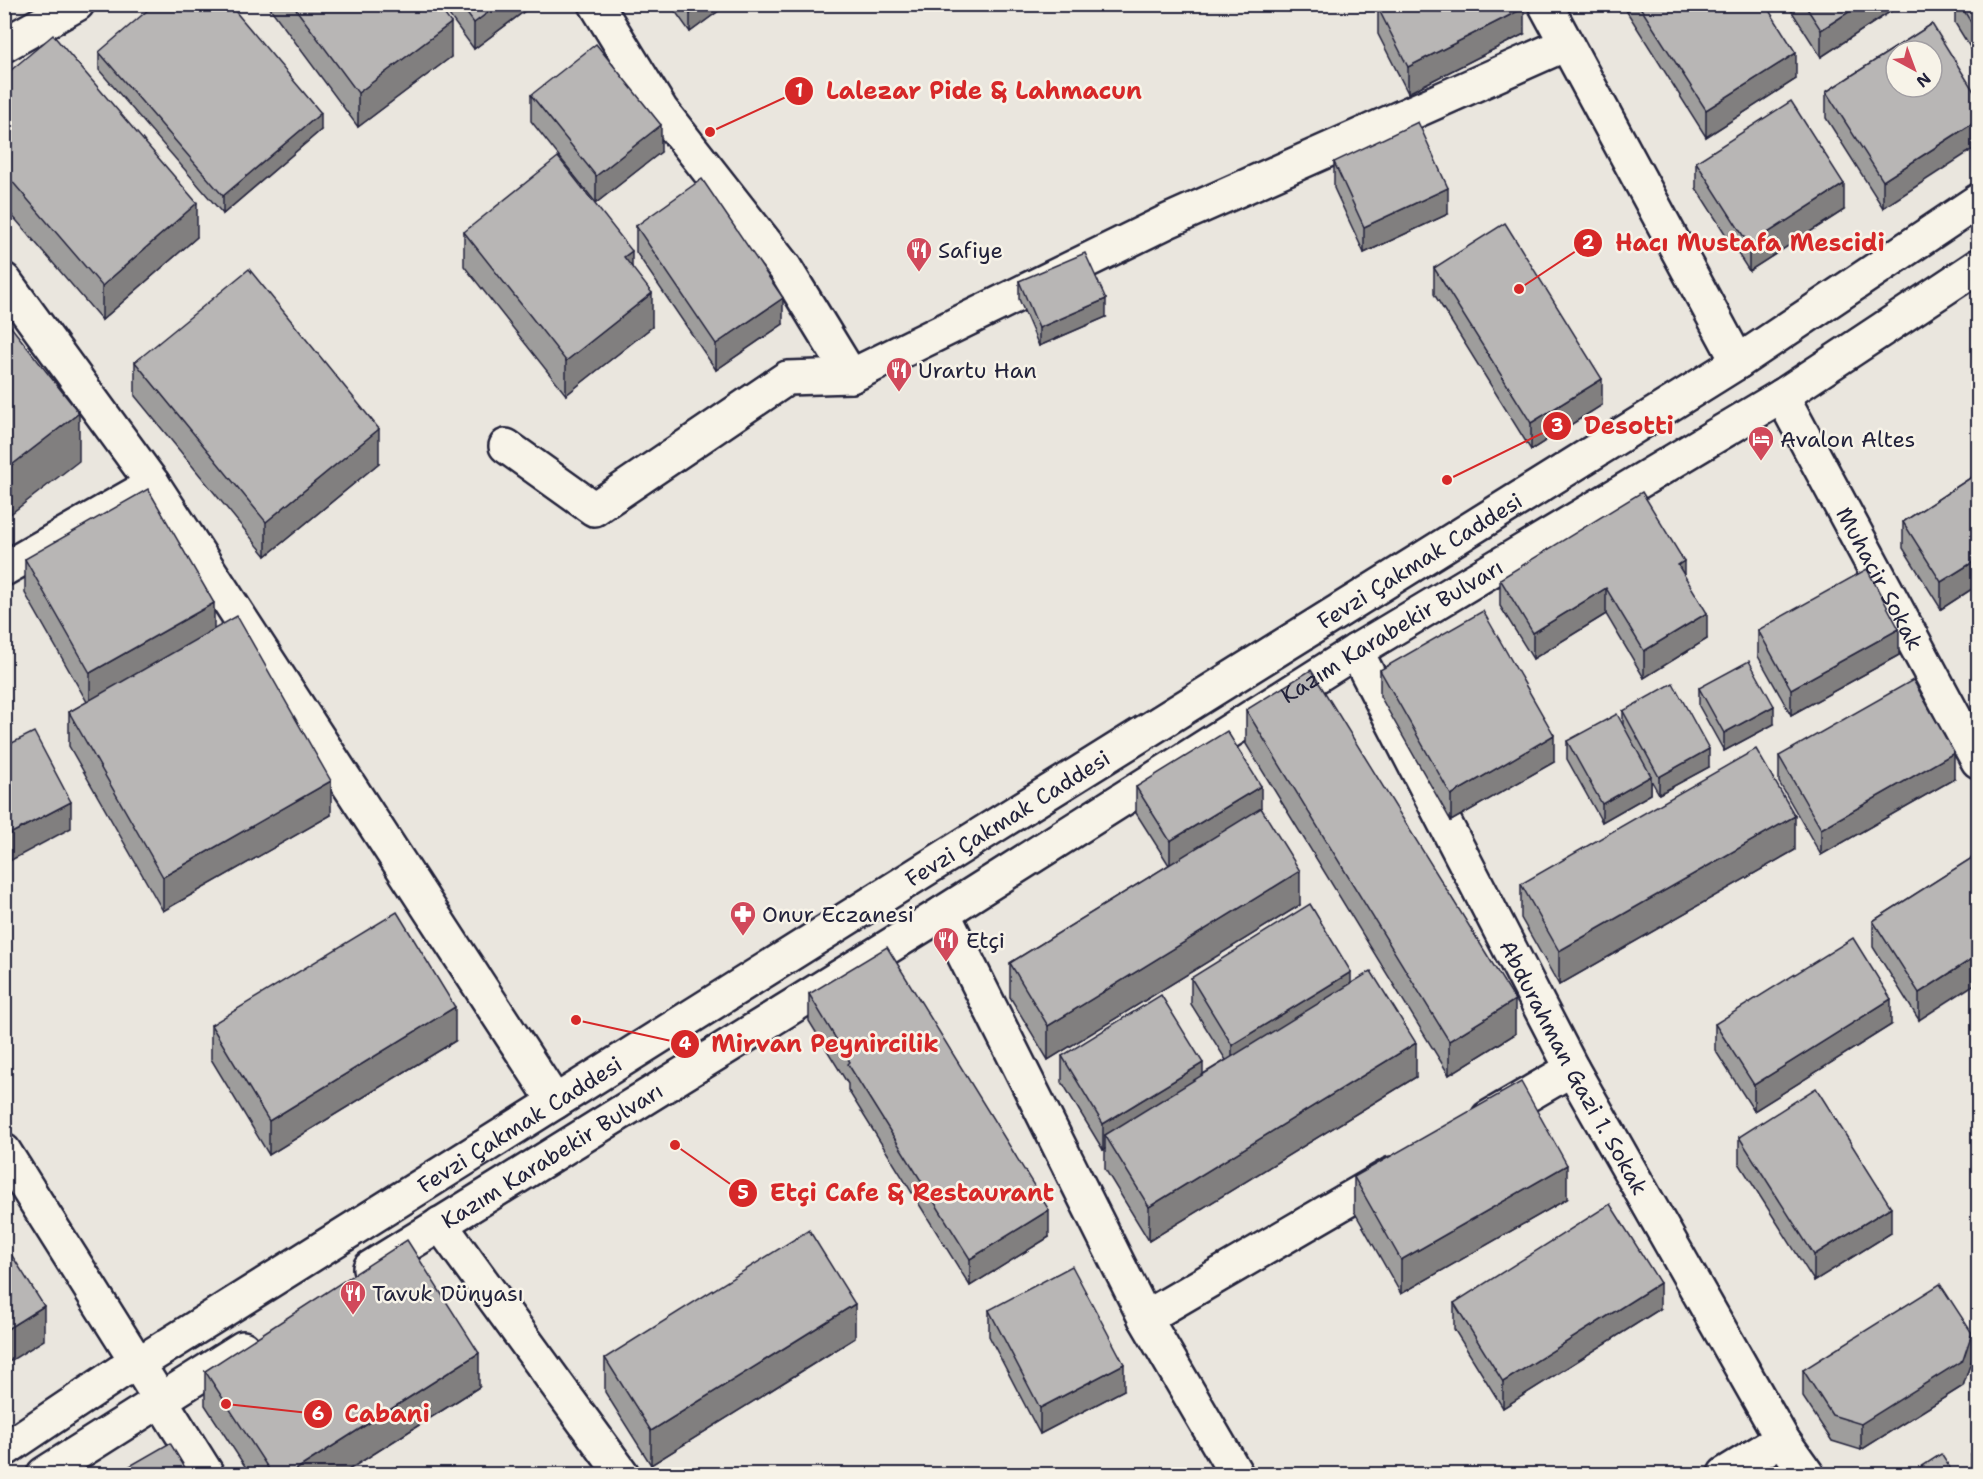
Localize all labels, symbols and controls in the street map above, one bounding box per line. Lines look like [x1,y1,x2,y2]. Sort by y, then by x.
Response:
north arrow [1884,39,1944,99]
text: N [1912,68,1935,92]
callout: Lalezar Pide & Lahmacun [784,70,1154,112]
text: Lalezar Pide & Lahmacun [826,75,1142,107]
text: 1 [795,79,803,103]
callout: Hacı Mustafa Mescidi [1573,222,1896,264]
text: Hacı Mustafa Mescidi [1615,227,1885,259]
text: 2 [1582,231,1595,255]
restaurant icon: Safiye [904,235,934,273]
place label: Safiye [938,236,1003,265]
restaurant icon: Urartu Han [884,355,914,393]
place label: Urartu Han [918,356,1037,385]
callout: Desotti [1542,405,1686,447]
text: Desotti [1584,410,1674,442]
text: 3 [1551,414,1563,438]
hotel icon: Avalon Altes [1746,424,1776,462]
place label: Avalon Altes [1780,425,1915,454]
street label: Fevzi Çakmak Caddesi [1312,486,1527,636]
street label: Muhacir Sokak [1830,502,1930,655]
street label: Kazım Karabekir Bulvarı [1275,552,1508,710]
street label: Fevzi Çakmak Caddesi [899,743,1115,893]
pharmacy icon: Onur Eczanesi [728,899,758,937]
place label: Onur Eczanesi [762,900,914,929]
restaurant icon: Etçi [931,925,961,963]
place label: Etçi [966,926,1005,955]
street label: Abdurahman Gazi 1. Sokak [1493,935,1655,1200]
callout: Mirvan Peynircilik [670,1023,951,1065]
text: Mirvan Peynircilik [711,1028,939,1060]
text: 4 [679,1032,692,1056]
street label: Fevzi Çakmak Caddesi [412,1049,627,1199]
street label: Kazım Karabekir Bulvarı [436,1076,668,1235]
callout: Etçi Cafe & Restaurant [728,1172,1066,1214]
text: Etçi Cafe & Restaurant [770,1177,1055,1209]
text: 5 [737,1181,749,1205]
restaurant icon: Tavuk Dünyası [338,1278,368,1316]
place label: Tavuk Dünyası [372,1279,524,1308]
callout: Cabani [303,1393,442,1435]
text: Cabani [344,1398,430,1430]
text: 6 [312,1402,324,1426]

